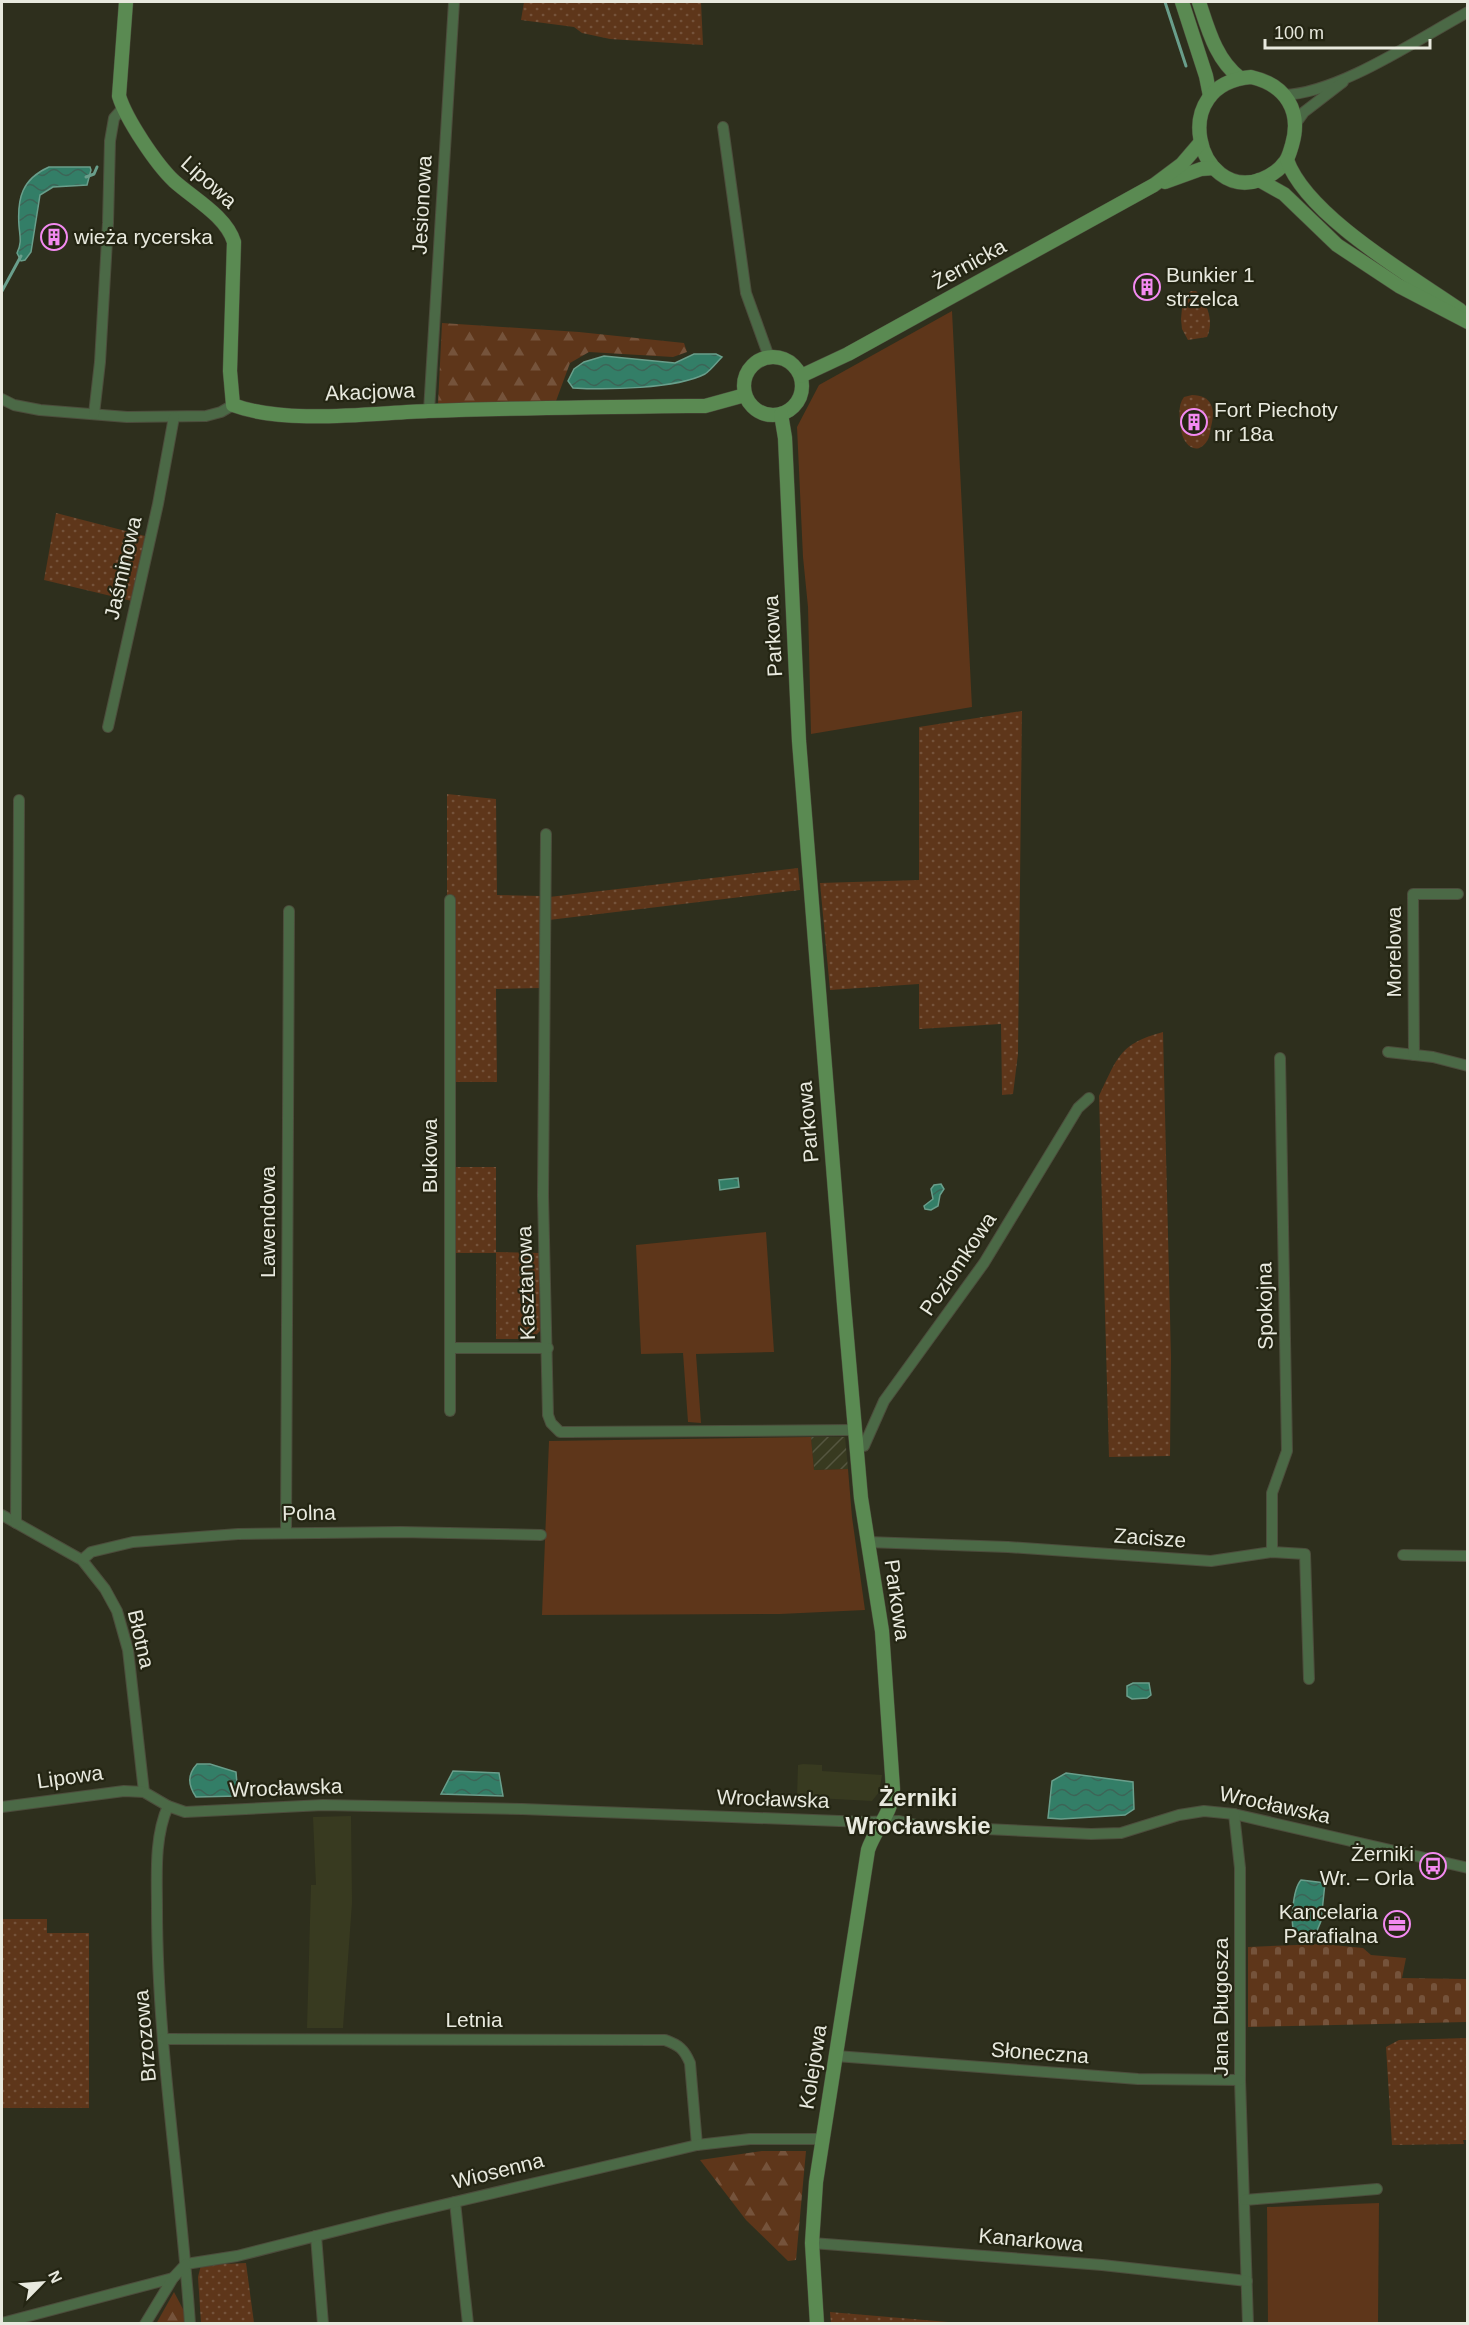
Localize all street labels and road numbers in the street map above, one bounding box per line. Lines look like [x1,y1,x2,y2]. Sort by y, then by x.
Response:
street label: Lipowa [177,151,242,213]
street label: Jesionowa [407,155,436,255]
street label: Żernicka [928,234,1010,293]
street label: Akacjowa [325,378,416,405]
street label: Jaśminowa [99,514,146,622]
street label: Parkowa [759,594,786,677]
street label: Morelowa [1382,906,1405,998]
street label: Parkowa [792,1080,823,1164]
street label: Bukowa [418,1118,441,1193]
street label: Lawendowa [256,1166,279,1278]
street label: Poziomkowa [915,1208,1001,1320]
street label: Kasztanowa [512,1225,539,1341]
street label: Spokojna [1252,1262,1277,1350]
street label: Polna [282,1501,336,1524]
street label: Zacisze [1113,1524,1187,1551]
street label: Parkowa [880,1558,915,1642]
street label: Błotna [124,1607,159,1671]
street label: Lipowa [35,1760,105,1793]
street label: Wrocławska [229,1774,343,1801]
street label: Wrocławska [1218,1782,1333,1828]
street label: Wrocławska [716,1785,830,1812]
street label: Jana Długosza [1209,1937,1232,2076]
street label: Brzozowa [129,1989,160,2083]
street label: Letnia [445,2008,503,2031]
street label: Kolejowa [794,2023,831,2111]
street label: Słoneczna [990,2038,1090,2067]
street label: Wiosenna [450,2148,546,2193]
street label: Kanarkowa [978,2223,1085,2256]

